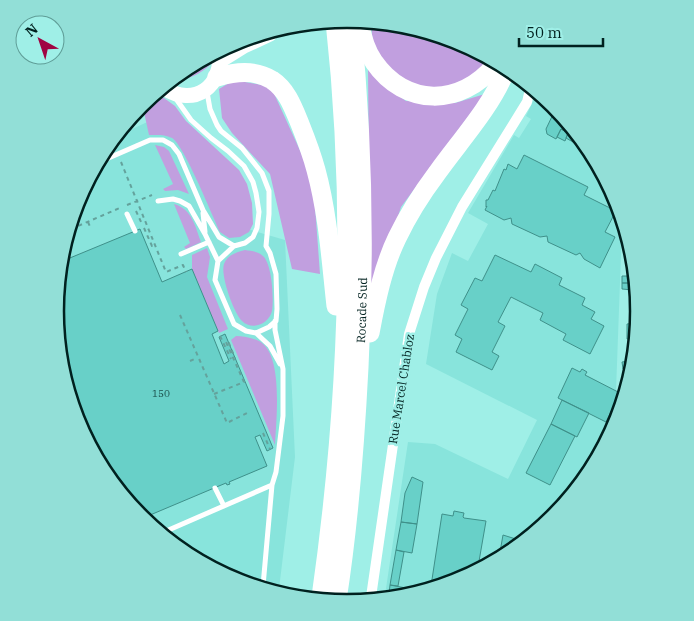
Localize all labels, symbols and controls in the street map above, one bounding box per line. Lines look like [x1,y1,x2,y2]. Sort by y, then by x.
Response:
north arrow [15,15,65,65]
scale bar [519,15,603,47]
text: N [22,20,42,40]
text: 50 m [526,23,562,42]
street label: Rocade Sud [353,277,370,343]
street label: Rue Marcel Chabloz [385,333,417,445]
house number: 150 [152,387,170,400]

